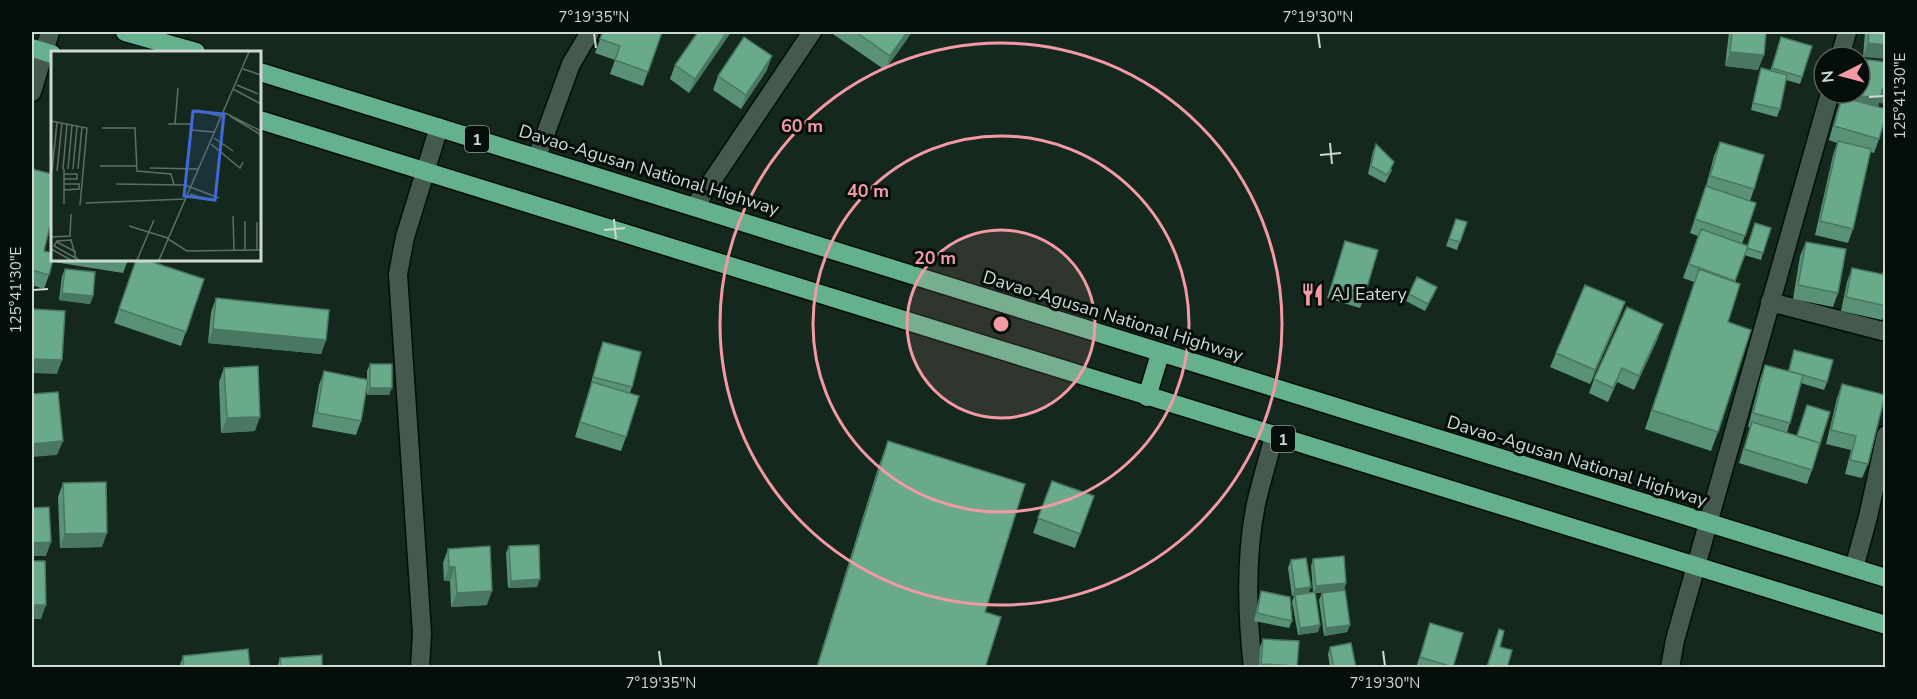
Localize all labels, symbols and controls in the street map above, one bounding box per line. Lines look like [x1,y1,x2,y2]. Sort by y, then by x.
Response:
text: 7°19'35"N [559,7,629,27]
text: 7°19'30"N [1283,7,1353,27]
north arrow [1812,45,1872,105]
inset map [51,51,261,261]
text: 125°41'30"E [1890,53,1910,139]
text: N [1817,69,1840,84]
text: 60 m [781,114,823,138]
street label: Davao-Agusan National Highway [516,119,783,221]
road number: 1 [465,126,489,152]
text: 40 m [847,179,889,203]
text: 20 m [914,246,956,270]
text: 125°41'30"E [6,247,26,333]
street label: Davao-Agusan National Highway [980,265,1247,367]
restaurant icon: AJ Eatery [1300,281,1326,307]
place label: AJ Eatery [1331,282,1408,306]
centre of rings [991,314,1011,334]
street label: Davao-Agusan National Highway [1444,410,1711,512]
road number: 1 [1271,426,1295,452]
text: 7°19'35"N [626,673,696,693]
text: 7°19'30"N [1350,673,1420,693]

